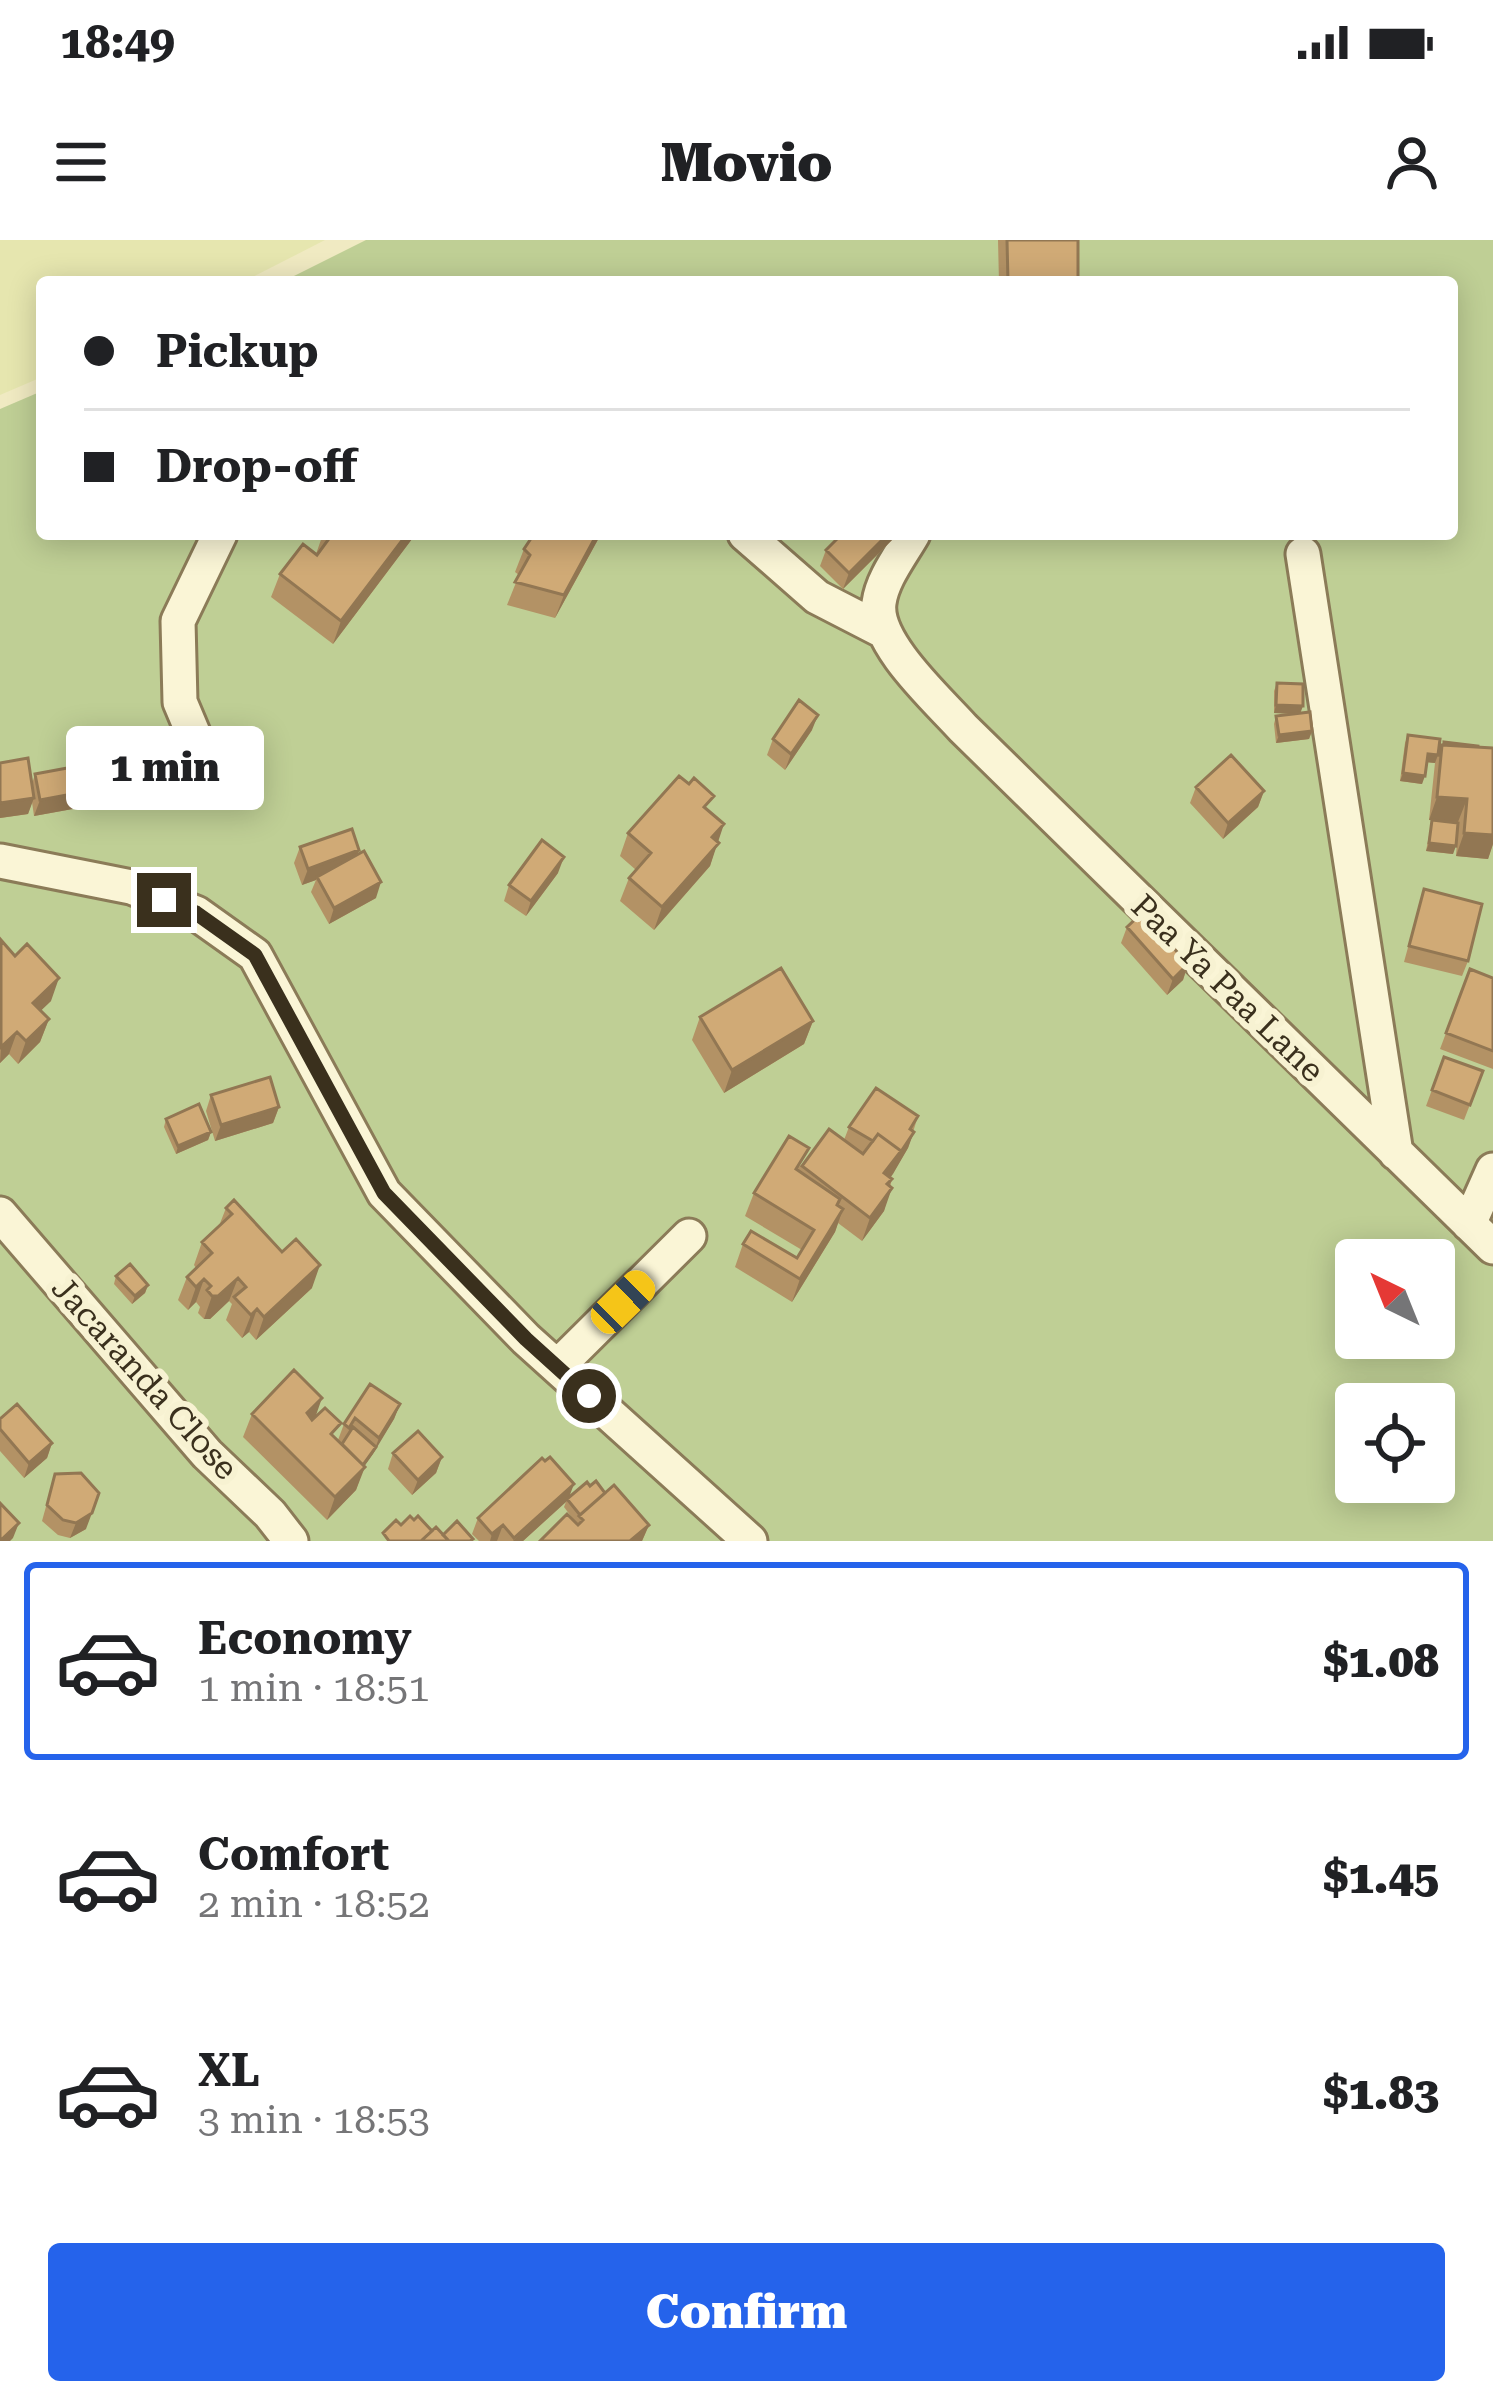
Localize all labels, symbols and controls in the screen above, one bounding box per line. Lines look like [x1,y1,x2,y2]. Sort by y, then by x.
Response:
text: 18:49 [60,16,175,69]
icon: menu [48,129,114,195]
icon: person [1379,129,1445,195]
text: Movio [660,131,833,194]
text: Pickup [156,325,319,378]
text: Drop-off [156,440,357,493]
callout: 1 min [65,726,263,810]
text: 1 min [110,745,220,791]
route end [137,873,191,927]
street label: Paa Ya Paa Lane [1124,886,1332,1090]
north arrow [1335,1239,1455,1359]
map controls [1335,1239,1455,1503]
car [585,1264,661,1340]
street label: Jacaranda Close [44,1269,246,1487]
route start [562,1369,616,1423]
button: locate [1335,1383,1455,1503]
icon: car [54,1607,162,1715]
text: Economy [198,1612,412,1665]
text: $1.08 [1323,1635,1439,1688]
text: 1 min · 18:51 [198,1665,430,1711]
icon: car [54,1823,162,1931]
text: Comfort [198,1828,389,1881]
text: $1.45 [1323,1851,1439,1904]
text: 2 min · 18:52 [198,1881,430,1927]
icon: car [54,2039,162,2147]
text: XL [198,2044,260,2097]
text: $1.83 [1323,2067,1439,2120]
text: 3 min · 18:53 [198,2097,430,2143]
button: Confirm [48,2243,1445,2381]

